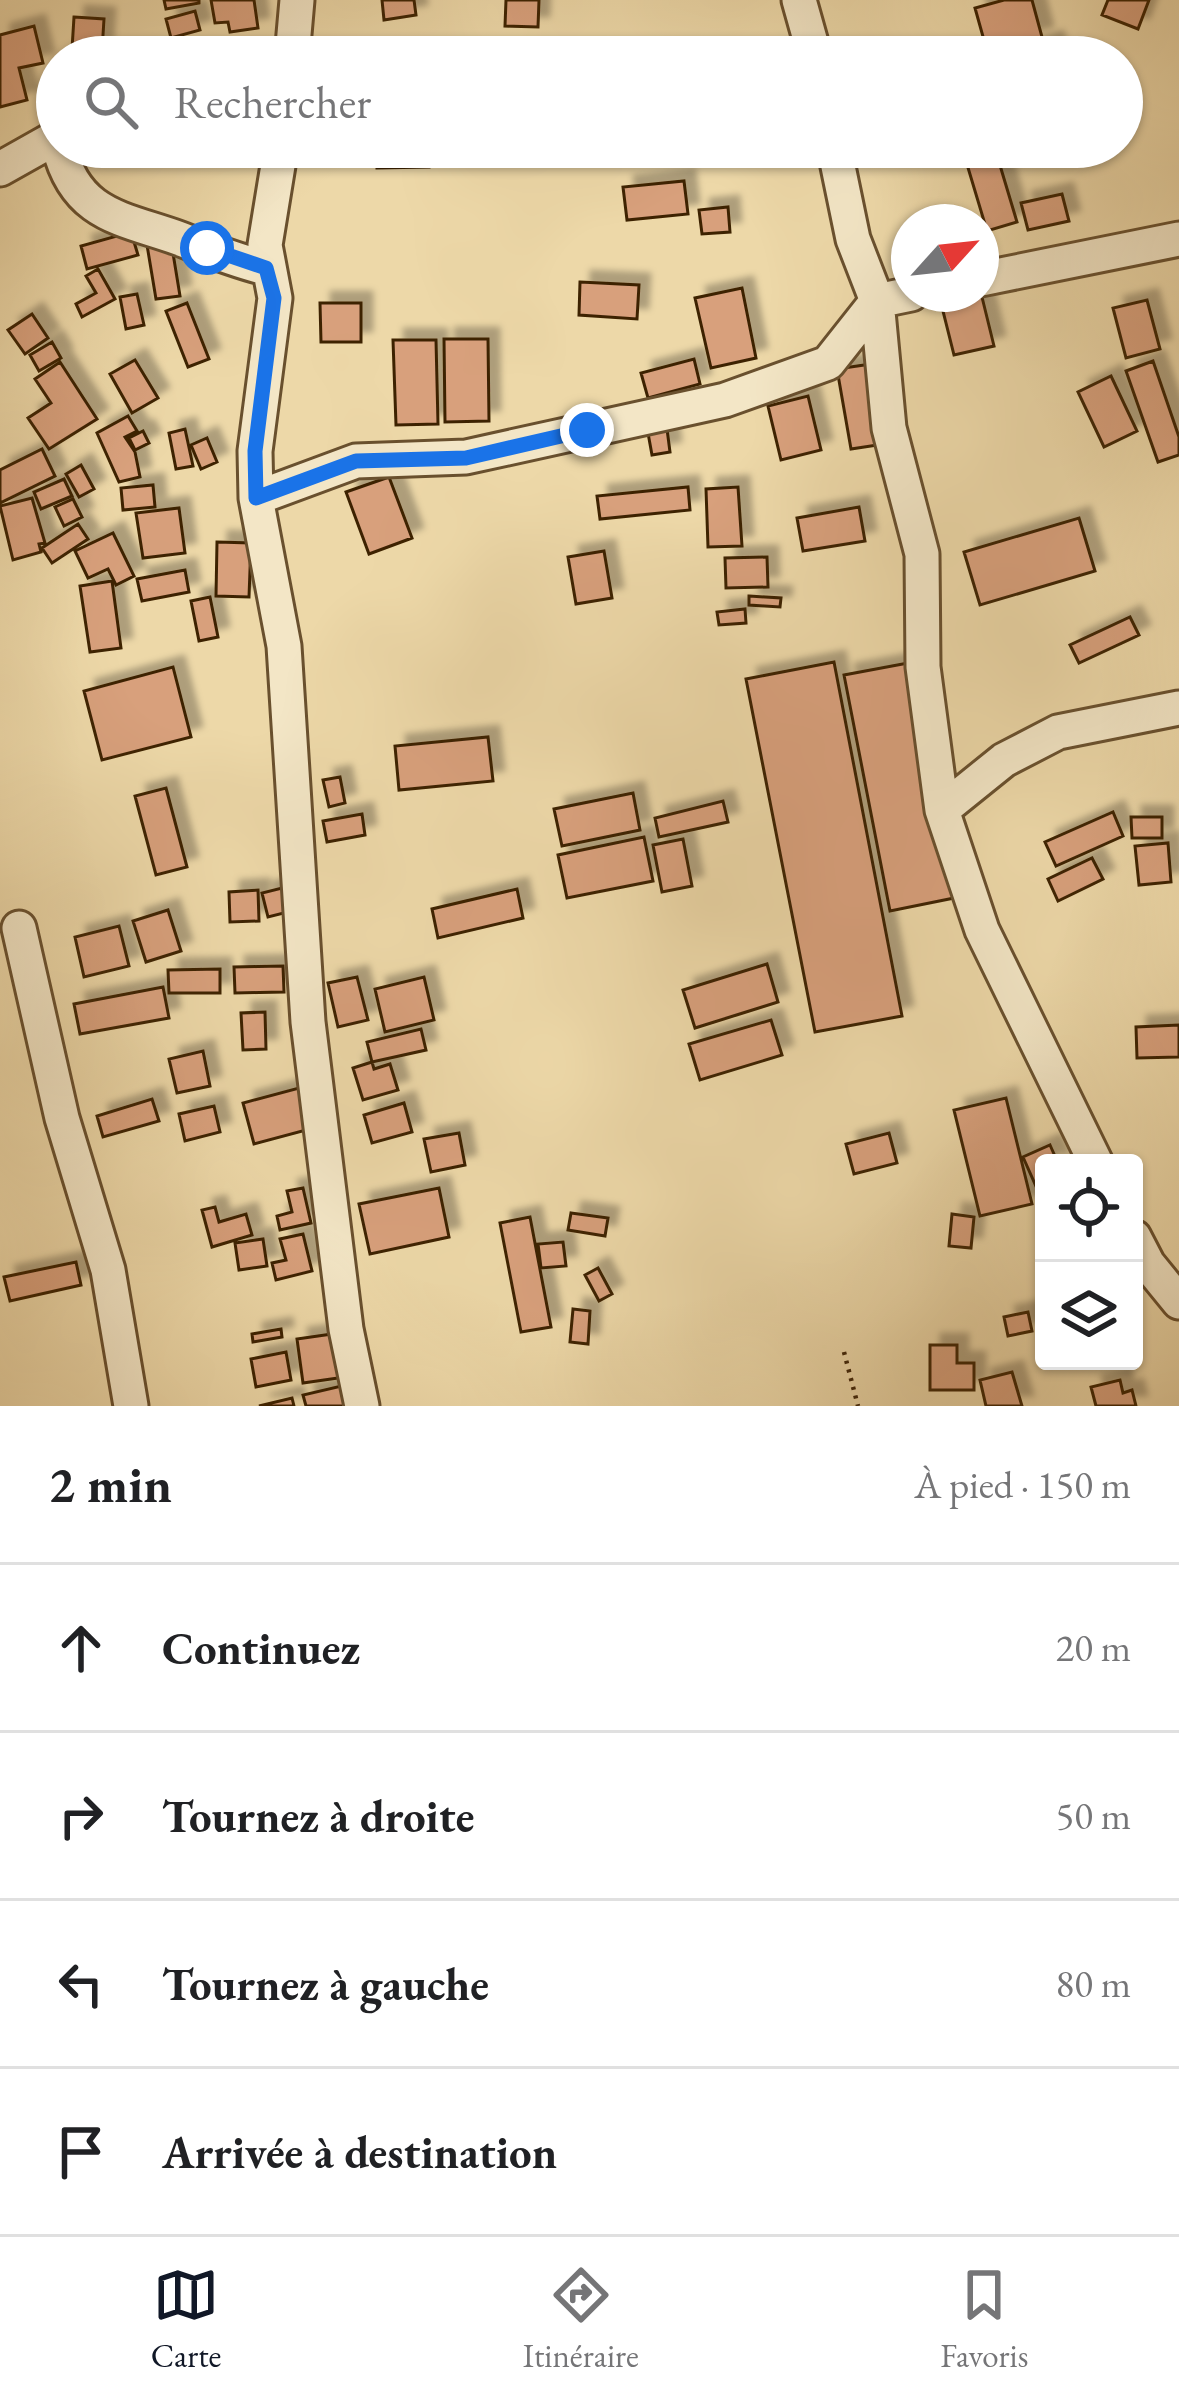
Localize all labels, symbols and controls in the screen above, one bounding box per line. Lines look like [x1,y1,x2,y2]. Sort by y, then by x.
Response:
search box [36,36,1143,168]
icon: search [78,69,144,135]
text: Rechercher [174,73,371,131]
north arrow [891,204,999,312]
route start [180,221,234,275]
route end [560,403,614,457]
map controls [1035,1154,1143,1370]
button: locate [1035,1154,1143,1262]
button: layers [1035,1262,1143,1370]
text: 2 min [48,1451,172,1517]
text: À pied · 150 m [914,1459,1131,1510]
icon: ahead [48,1615,114,1681]
text: Continuez [162,1619,360,1677]
text: 20 m [1055,1622,1131,1673]
icon: right [48,1783,114,1849]
text: Tournez à droite [162,1787,474,1845]
text: 50 m [1055,1790,1131,1841]
icon: left [48,1951,114,2017]
text: Tournez à gauche [162,1955,489,2013]
text: 80 m [1055,1958,1131,2009]
icon: arrive [48,2119,114,2185]
text: Arrivée à destination [162,2123,557,2181]
tab: Carte [151,2262,222,2377]
tab: Itinéraire [523,2262,639,2377]
tab: Favoris [940,2262,1028,2377]

